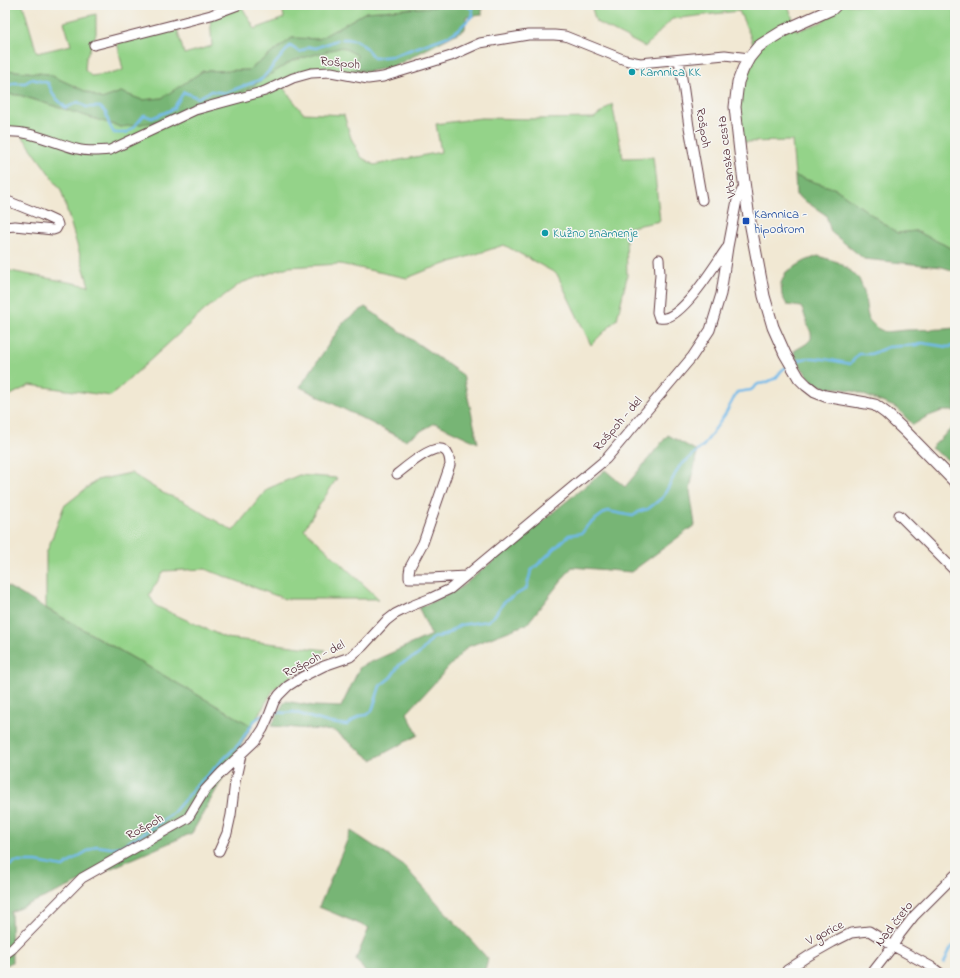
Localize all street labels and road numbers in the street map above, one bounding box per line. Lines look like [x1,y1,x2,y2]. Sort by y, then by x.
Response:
street label: Rošpoh [319,51,361,75]
street label: Rošpoh [690,107,716,149]
street label: Vrbanska cesta [713,115,742,200]
street label: Rošpoh - del [589,393,647,455]
street label: Rošpoh - del [280,635,348,683]
street label: Rošpoh [123,809,167,845]
street label: Nad čreto [870,897,918,951]
street label: V gorice [802,915,848,952]

